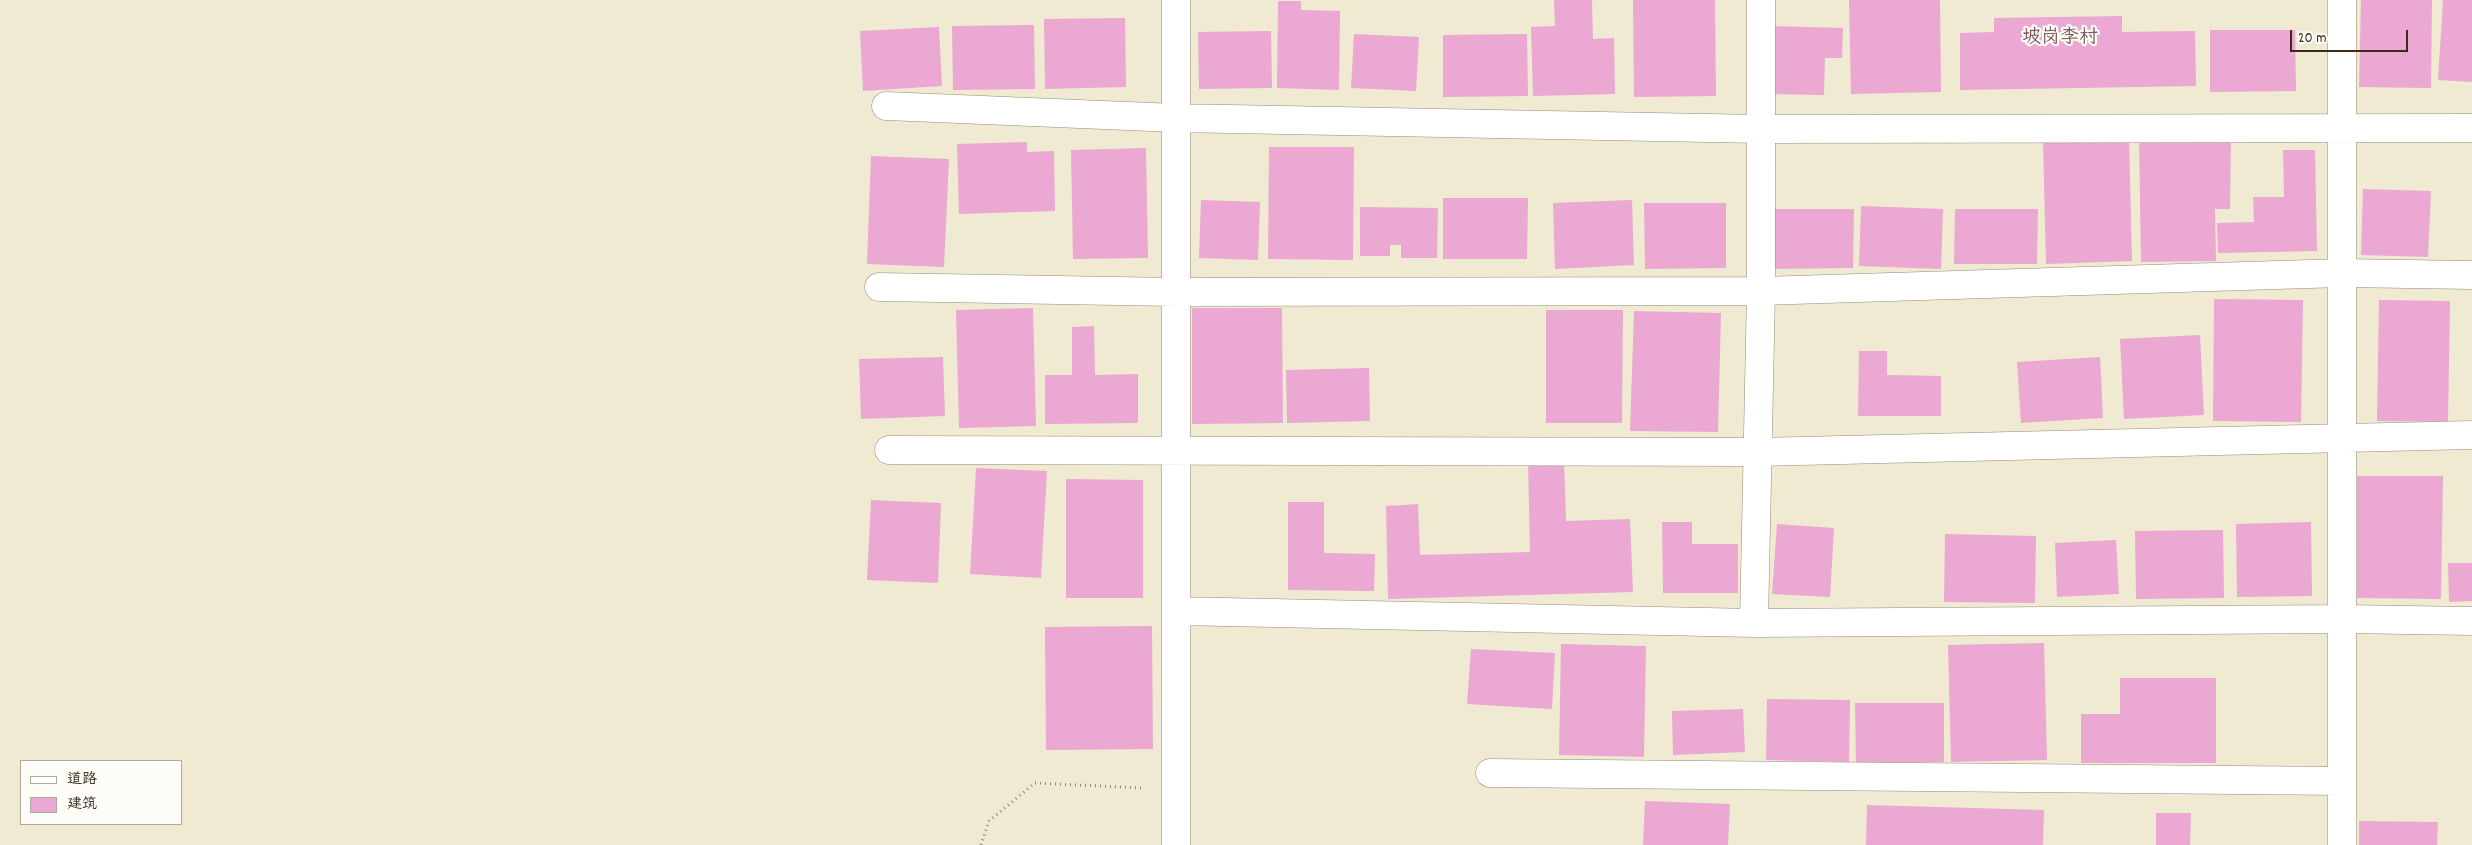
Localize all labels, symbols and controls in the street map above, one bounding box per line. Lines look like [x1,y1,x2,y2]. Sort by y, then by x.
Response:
scale bar [2292,20,2410,52]
district label: 坡岗李村 [2022,28,2098,50]
text: 20 m [2298,28,2326,50]
legend [20,760,182,825]
text: 道路 [67,769,97,791]
text: 建筑 [67,794,97,816]

